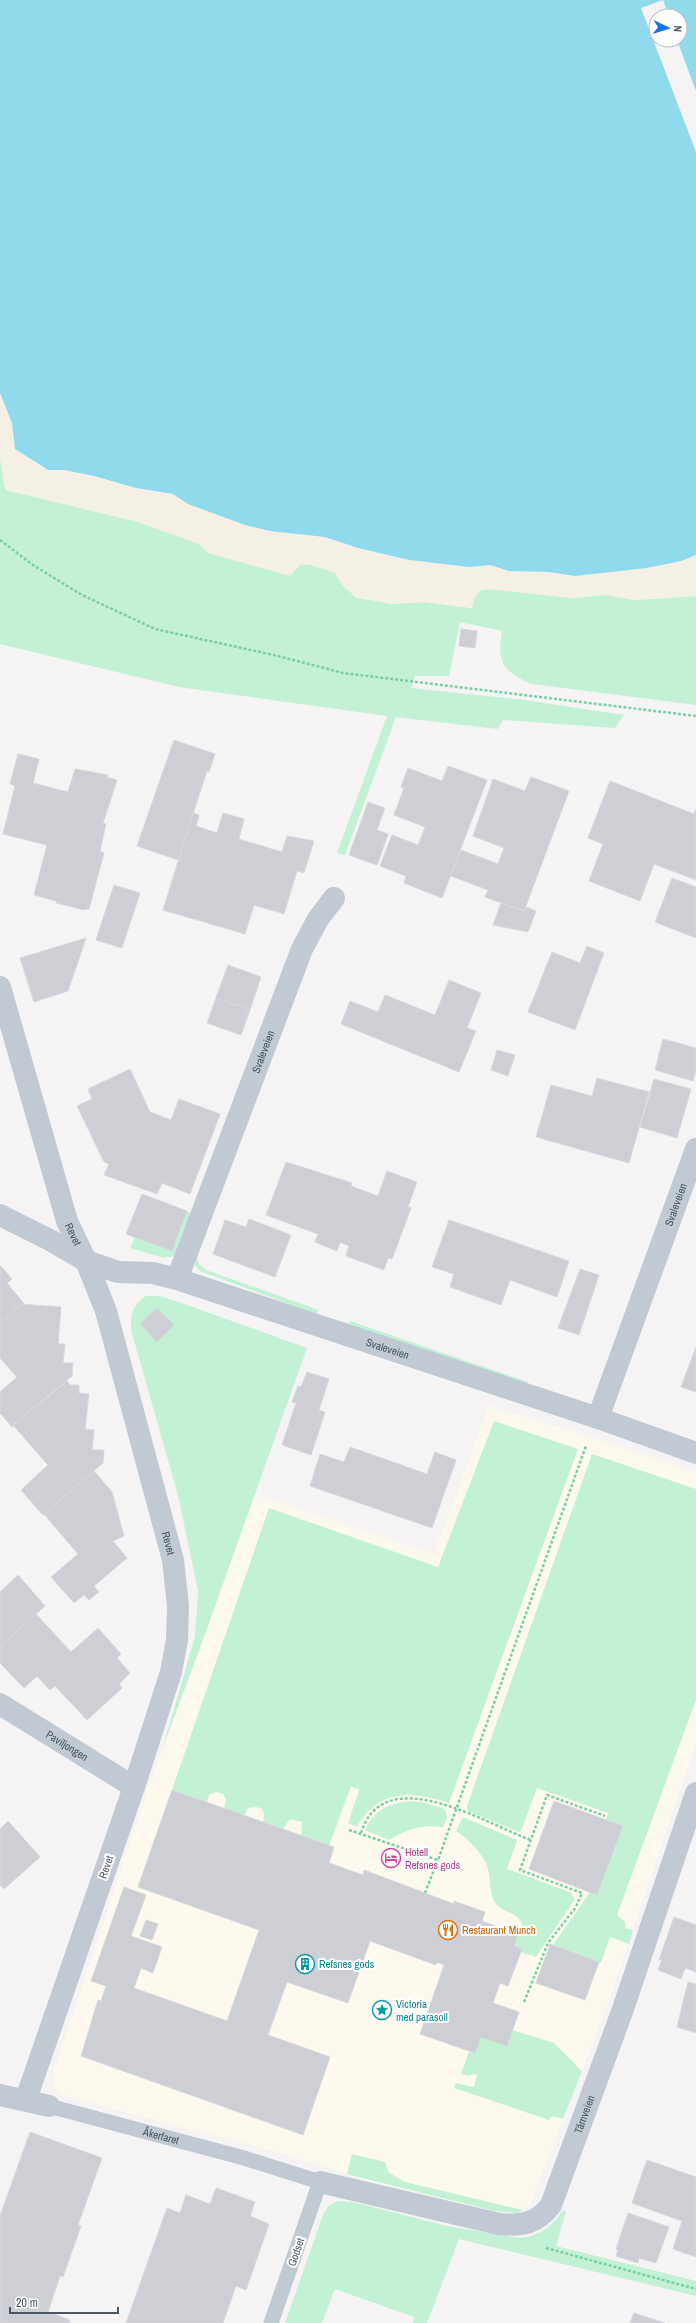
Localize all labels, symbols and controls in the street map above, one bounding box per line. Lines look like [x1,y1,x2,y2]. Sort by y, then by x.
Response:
north arrow [648,8,688,48]
text: N [671,25,685,32]
street label: Svaleveien [249,1028,278,1075]
street label: Svaleveien [661,1181,690,1228]
street label: Revet [62,1221,85,1248]
street label: Svaleveien [364,1335,411,1362]
street label: Revet [159,1530,178,1557]
street label: Paviljongen [43,1727,91,1764]
place label: Hotell Refsnes gods [405,1845,461,1872]
hotel icon: Hotell Refsnes gods [380,1847,402,1869]
street label: Revet [96,1853,117,1880]
restaurant icon: Restaurant Munch [437,1919,459,1941]
place label: Restaurant Munch [462,1923,536,1937]
building icon: Refsnes gods [294,1953,316,1975]
place label: Refsnes gods [319,1957,375,1971]
place label: Victoria med parasoll [396,1997,448,2024]
place icon: Victoria med parasoll [371,1999,393,2021]
street label: Tårnveien [571,2093,598,2135]
street label: Åkerfaret [141,2124,181,2148]
street label: Godset [285,2236,308,2268]
scale bar [10,2289,118,2315]
text: 20 m [16,2295,38,2311]

